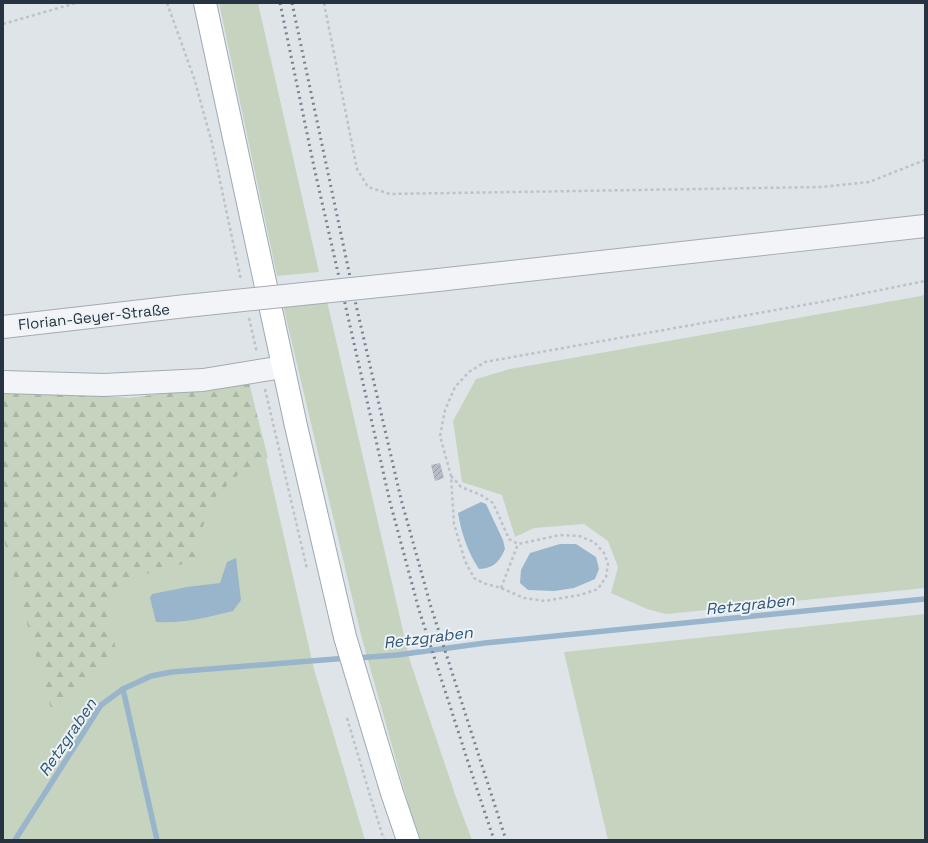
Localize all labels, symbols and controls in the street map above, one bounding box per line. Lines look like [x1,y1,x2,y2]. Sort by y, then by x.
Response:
street label: Florian-Geyer-Straße [17,299,171,334]
water label: Retzgraben [704,589,797,620]
water label: Retzgraben [382,621,475,653]
water label: Retzgraben [34,693,102,780]

